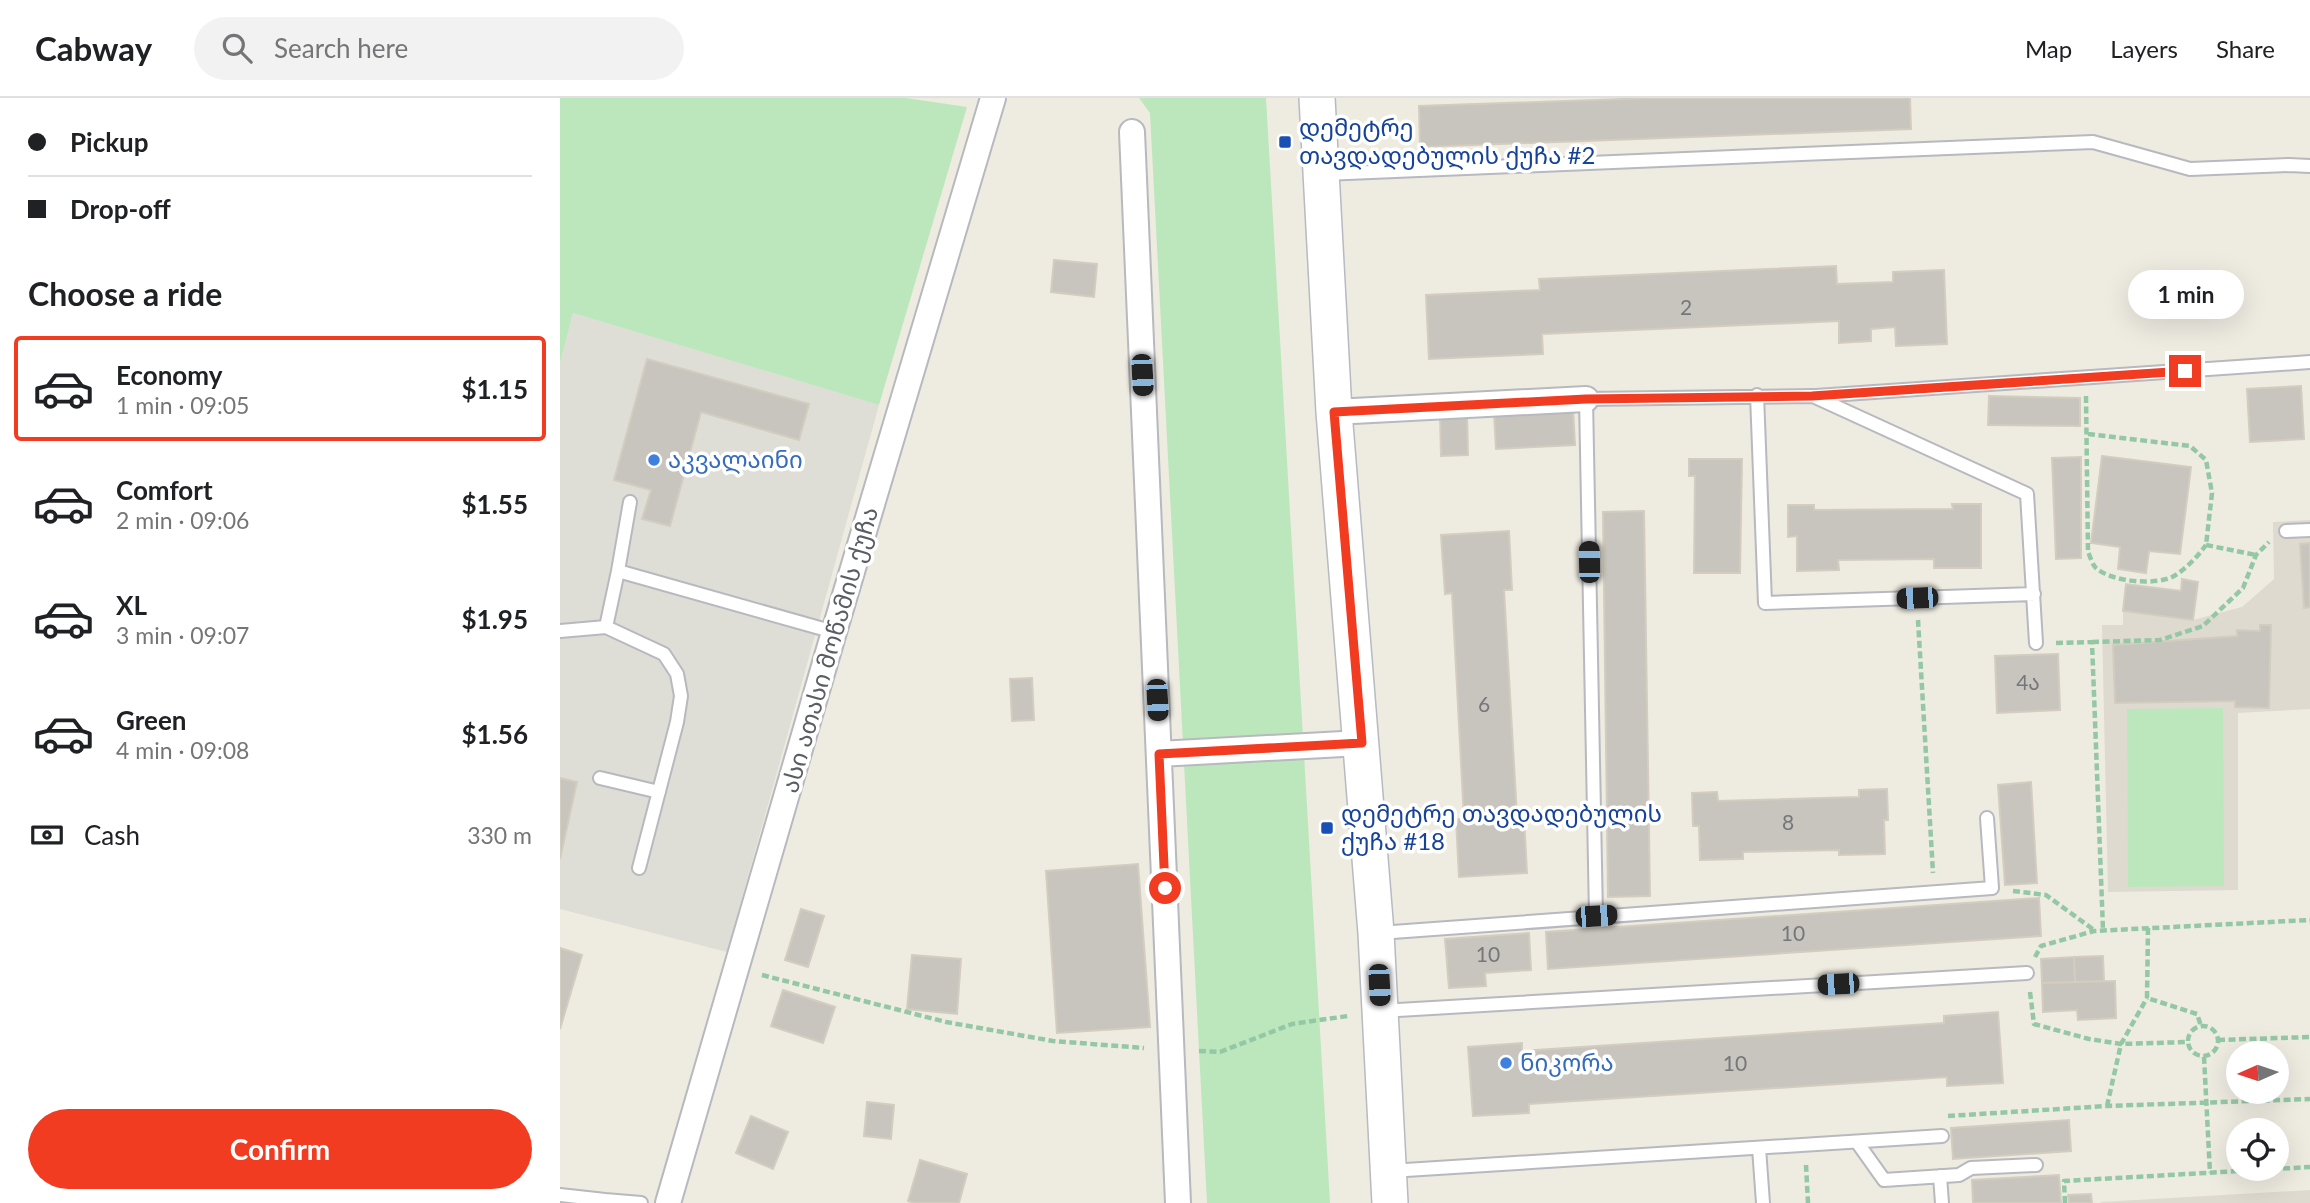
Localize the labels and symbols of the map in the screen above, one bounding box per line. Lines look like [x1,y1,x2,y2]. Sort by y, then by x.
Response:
place label: დემეტრე თავდადებულის ქუჩა #2 [1299,112,1595,170]
marker: დემეტრე თავდადებულის ქუჩა #2 [1277,134,1293,150]
callout: 1 min [2127,270,2243,318]
house number: 2 [1680,294,1692,319]
car [1131,353,1154,397]
route end [2169,355,2201,387]
place label: აკვალაინი [668,444,803,474]
marker: აკვალაინი [646,452,662,468]
street label: ასი ათასი მოწამის ქუჩა [774,503,884,796]
car [1579,541,1600,583]
car [1896,587,1939,609]
house number: 4ა [2016,669,2040,694]
car [1146,678,1169,722]
house number: 6 [1478,691,1490,716]
place label: დემეტრე თავდადებულის ქუჩა #18 [1341,798,1662,856]
house number: 8 [1782,809,1794,834]
marker: დემეტრე თავდადებულის ქუჩა #18 [1319,820,1335,836]
route start [1149,872,1181,904]
car [1575,904,1618,928]
house number: 10 [1781,920,1805,945]
house number: 10 [1476,941,1500,966]
car [1368,963,1391,1007]
car [1817,972,1860,996]
north arrow [2226,1041,2289,1104]
place label: ნიკორა [1520,1047,1614,1077]
house number: 10 [1723,1050,1747,1075]
marker: ნიკორა [1498,1055,1514,1071]

